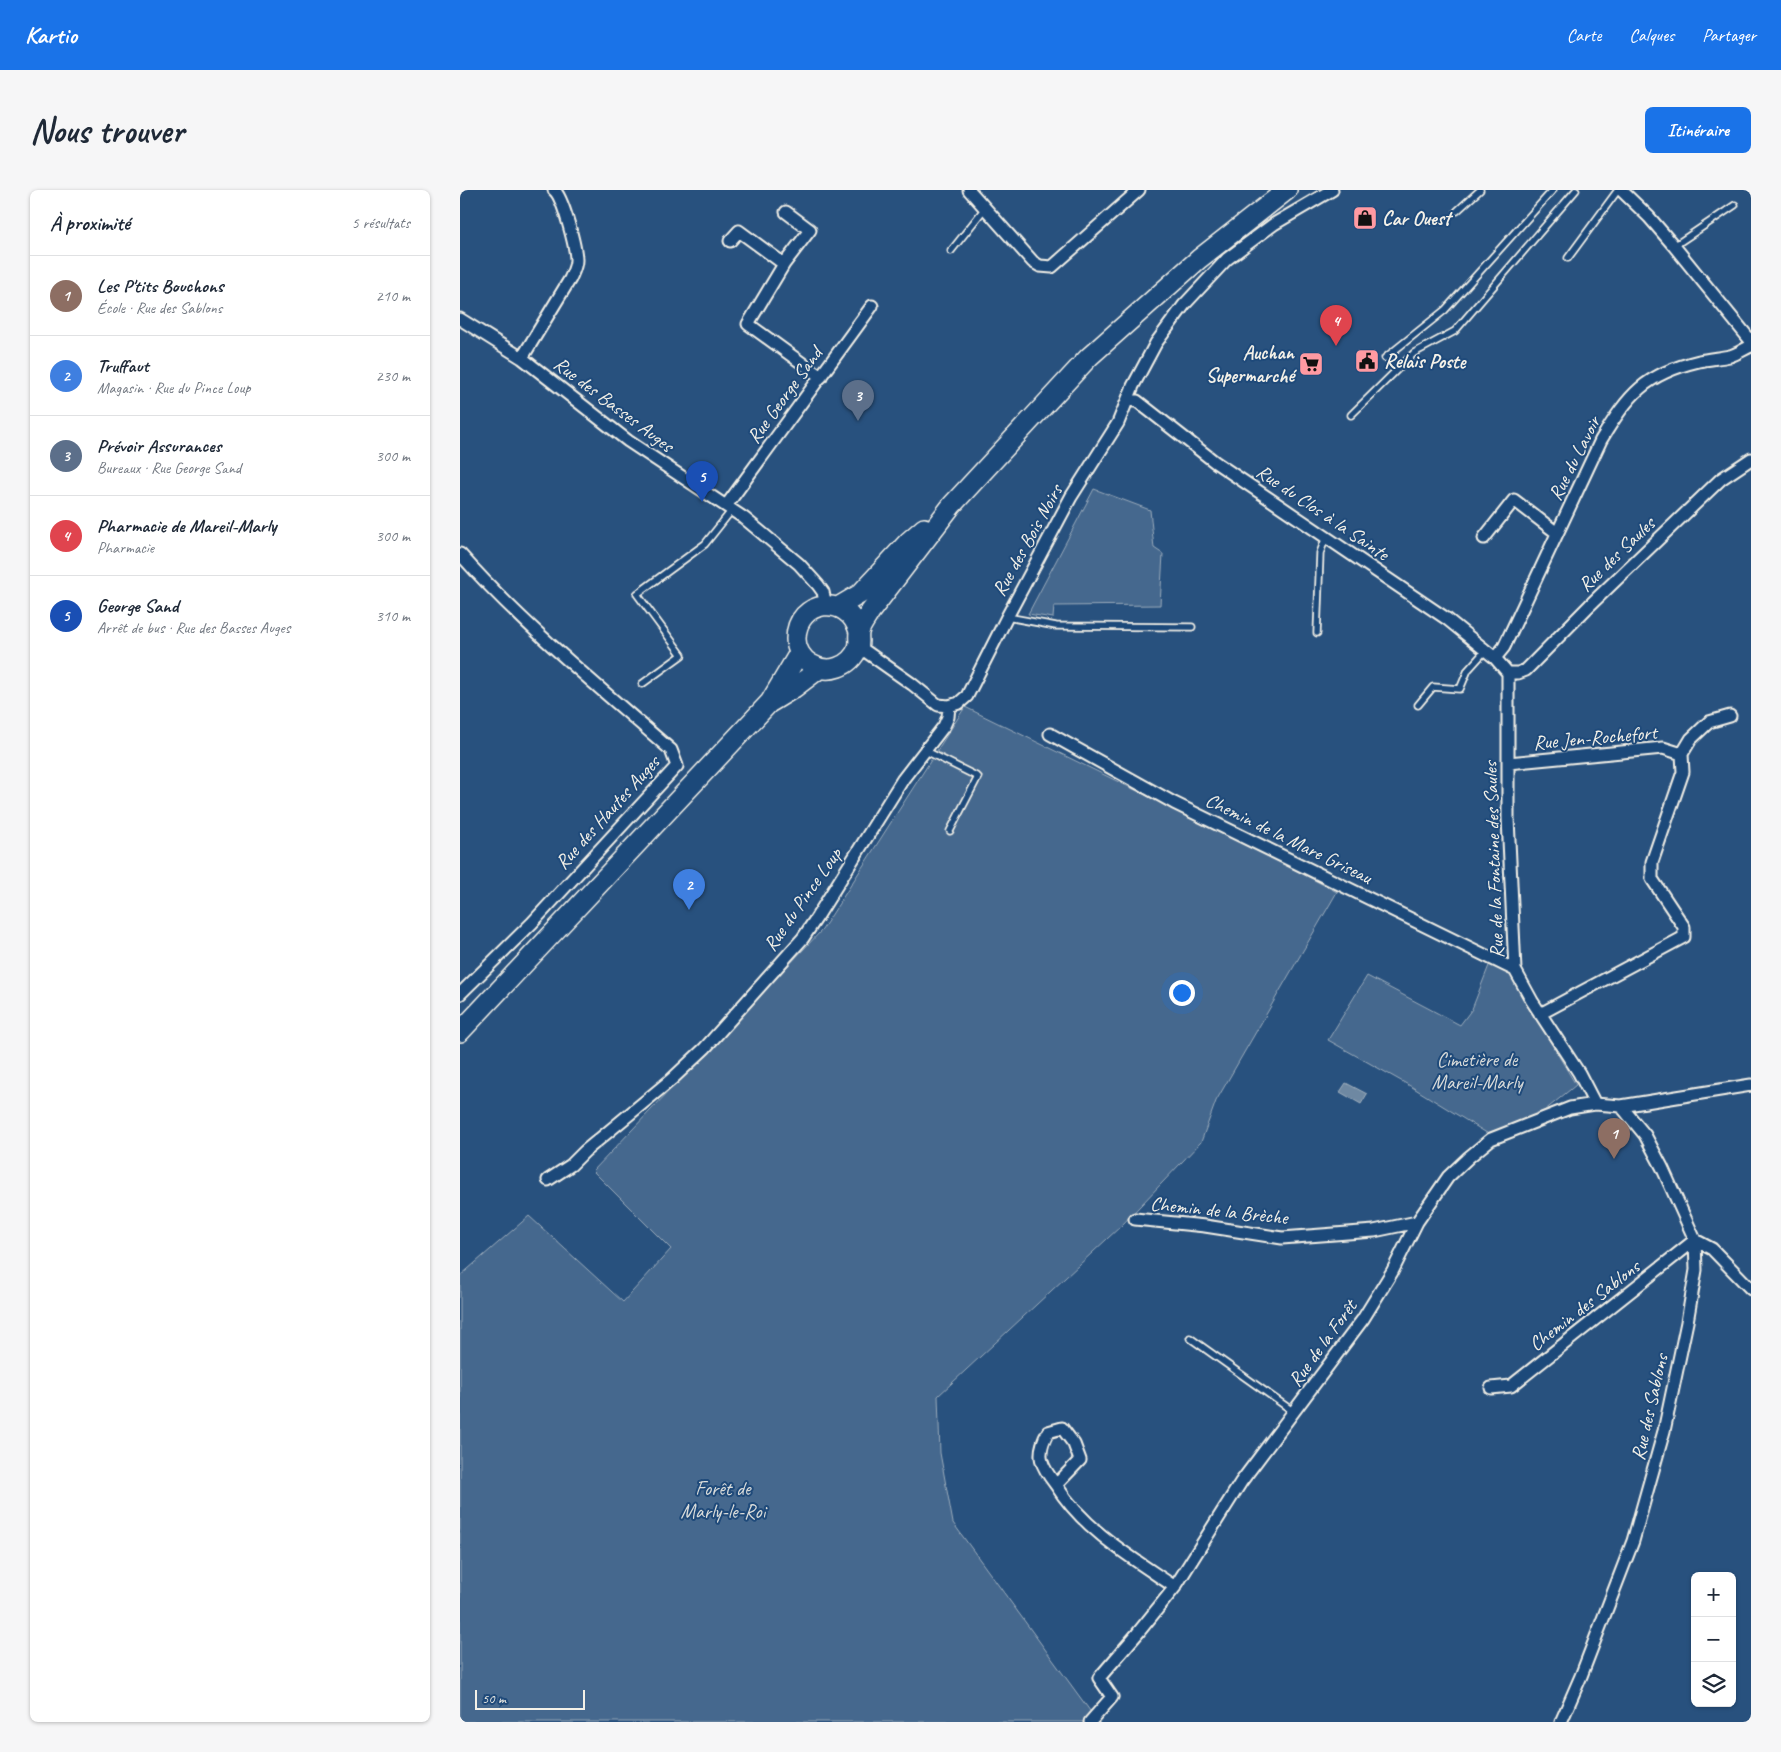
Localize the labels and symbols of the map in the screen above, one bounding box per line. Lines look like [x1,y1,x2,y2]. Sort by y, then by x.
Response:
shop icon: Car Ouest [1352,205,1378,231]
place label: Car Ouest [1382,206,1454,231]
pin: 4 [1320,305,1352,346]
street label: Rue George Sand [741,340,830,448]
place label: Auchan Supermarché [1206,340,1297,388]
public building icon: Relais Poste [1354,348,1380,374]
place label: Relais Poste [1384,349,1467,374]
street label: Rue des Basses Auges [549,351,680,459]
supermarket icon: Auchan Supermarché [1298,351,1324,377]
pin: 3 [842,380,874,421]
street label: Rue du Lavoir [1543,410,1607,504]
street label: Rue du Clos à la Sainte [1252,459,1395,567]
pin: 5 [686,461,718,502]
street label: Rue des Bois Noirs [986,478,1069,600]
street label: Rue des Saules [1573,510,1662,597]
street label: Rue Jen-Rochefort [1532,719,1660,755]
street label: Rue des Hautes Auges [550,749,667,874]
street label: Rue de la Fontaine des Saules [1477,759,1509,959]
street label: Chemin de la Mare Griseau [1201,787,1378,890]
street label: Rue du Pince Loup [758,842,848,956]
pin: 2 [673,869,705,910]
your location [1169,980,1195,1006]
park label: Cimetière de Mareil-Marly [1431,1047,1525,1095]
pin: 1 [1598,1118,1630,1159]
street label: Chemin de la Brèche [1149,1191,1290,1230]
street label: Chemin des Sablons [1524,1253,1647,1357]
street label: Rue de la Forêt [1283,1293,1364,1392]
street label: Rue des Sablons [1625,1350,1674,1463]
park label: Forêt de Marly-le-Roi [681,1476,768,1524]
scale bar [475,1687,585,1710]

